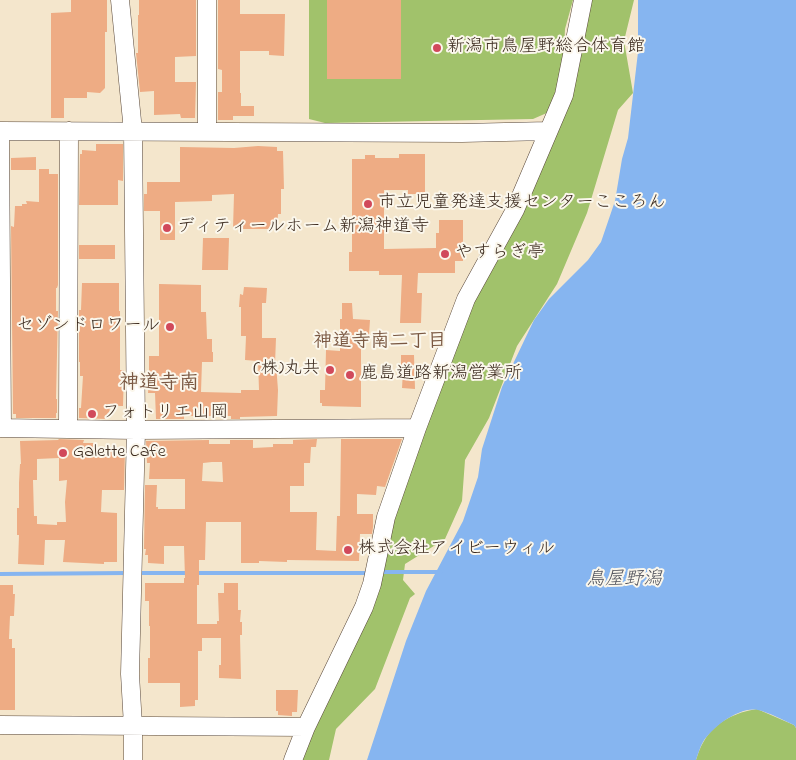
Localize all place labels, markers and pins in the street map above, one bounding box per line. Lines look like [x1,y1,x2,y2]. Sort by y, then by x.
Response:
place label: 新潟市鳥屋野総合体育館 [447,37,645,59]
marker: 新潟市鳥屋野総合体育館 [431,42,443,54]
place label: 市立児童発達支援センターこころん [378,193,666,215]
marker: 市立児童発達支援センターこころん [362,198,374,210]
place label: ディティールホーム新潟神道寺 [177,217,429,239]
marker: ディティールホーム新潟神道寺 [161,222,173,234]
place label: やすらぎ亭 [455,243,545,265]
marker: やすらぎ亭 [439,248,451,260]
place label: セゾンドロワール [16,316,160,338]
marker: セゾンドロワール [164,321,176,333]
place label: (株)丸共 [253,359,320,381]
marker: (株)丸共 [324,364,336,376]
place label: 鹿島道路新潟営業所 [360,364,522,386]
marker: 鹿島道路新潟営業所 [344,369,356,381]
place label: フォトリエ山岡 [102,403,228,425]
marker: フォトリエ山岡 [86,408,98,420]
place label: Galette Cafe [73,442,166,464]
marker: Galette Cafe [57,447,69,459]
place label: 株式会社アイビーウィル [358,539,555,561]
marker: 株式会社アイビーウィル [342,544,354,556]

